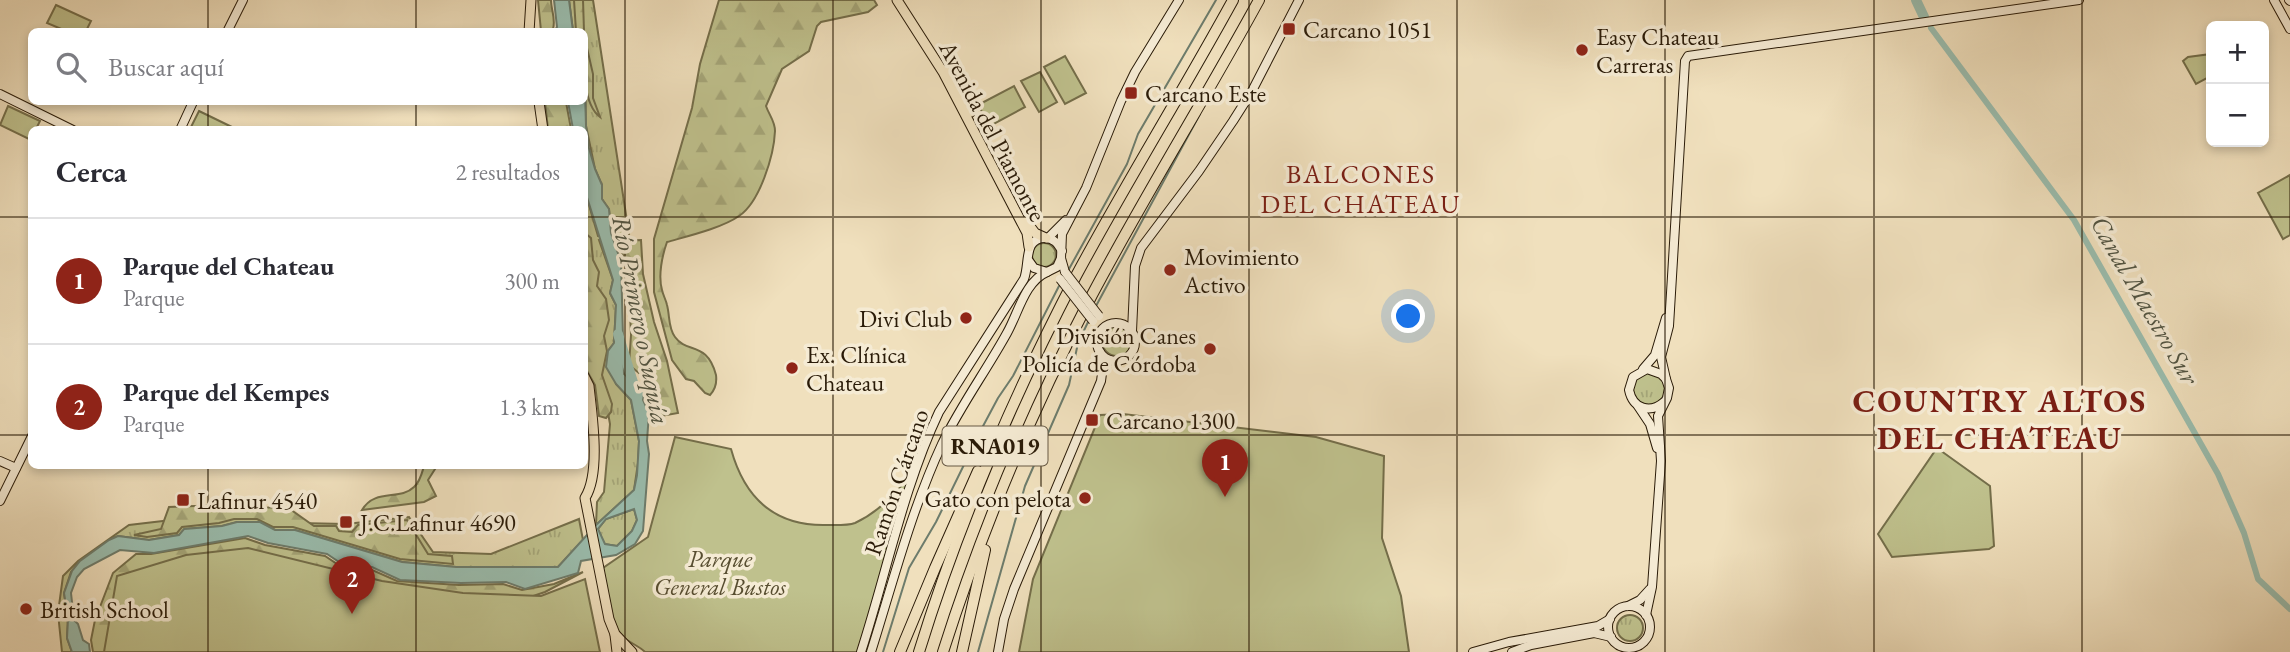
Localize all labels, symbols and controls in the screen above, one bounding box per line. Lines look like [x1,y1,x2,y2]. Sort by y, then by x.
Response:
place label: Carcano 1051 [1303,14,1432,45]
marker: Carcano 1051 [1281,21,1297,37]
place label: Easy Chateau Carreras [1596,21,1720,80]
map controls [2206,21,2269,147]
button: + [2206,21,2269,84]
search box [28,28,588,105]
street label: Avenida del Piamonte [932,34,1054,227]
marker: Easy Chateau Carreras [1574,42,1590,58]
icon: search [52,48,90,86]
text: Buscar aquí [108,50,224,84]
place label: Carcano Este [1145,78,1266,109]
button: − [2206,84,2269,147]
marker: Carcano Este [1123,85,1139,101]
text: Cerca [56,152,127,191]
text: 2 resultados [456,157,560,187]
district label: BALCONES DEL CHATEAU [1261,157,1461,221]
water label: Canal Maestro Sur [2083,210,2208,391]
water label: Río Primero o Suquía [603,213,678,428]
place label: Movimiento Activo [1183,241,1299,300]
text: Parque del Chateau [123,249,334,283]
marker: Movimiento Activo [1162,262,1178,278]
text: 1 [73,266,85,296]
text: 300 m [504,266,560,296]
text: Parque [123,283,185,313]
your location [1391,299,1425,333]
place label: Divi Club [859,303,952,334]
marker: Divi Club [958,310,974,326]
place label: División Canes Policía de Córdoba [1022,320,1196,379]
place label: Ex. Clínica Chateau [806,339,907,398]
marker: División Canes Policía de Córdoba [1202,341,1218,357]
marker: Ex. Clínica Chateau [784,360,800,376]
text: Parque del Kempes [123,375,329,409]
district label: COUNTRY ALTOS DEL CHATEAU [1853,380,2147,459]
text: 2 [73,392,85,422]
text: 1.3 km [499,392,560,422]
street label: Ramón Cárcano [856,405,936,559]
place label: Carcano 1300 [1106,405,1235,436]
text: Parque [123,409,185,439]
marker: Carcano 1300 [1084,412,1100,428]
road number: RNA019 [942,426,1048,466]
pin: 1 [1202,439,1248,497]
place label: Gato con pelota [925,483,1071,514]
place label: Lafinur 4540 [197,485,317,516]
marker: Gato con pelota [1077,490,1093,506]
marker: Lafinur 4540 [175,492,191,508]
place label: J.C.Lafinur 4690 [358,507,516,538]
marker: J.C.Lafinur 4690 [338,514,354,530]
park label: Parque General Bustos [654,543,786,602]
pin: 2 [329,556,375,614]
place label: British School [40,594,169,625]
marker: British School [18,601,34,617]

